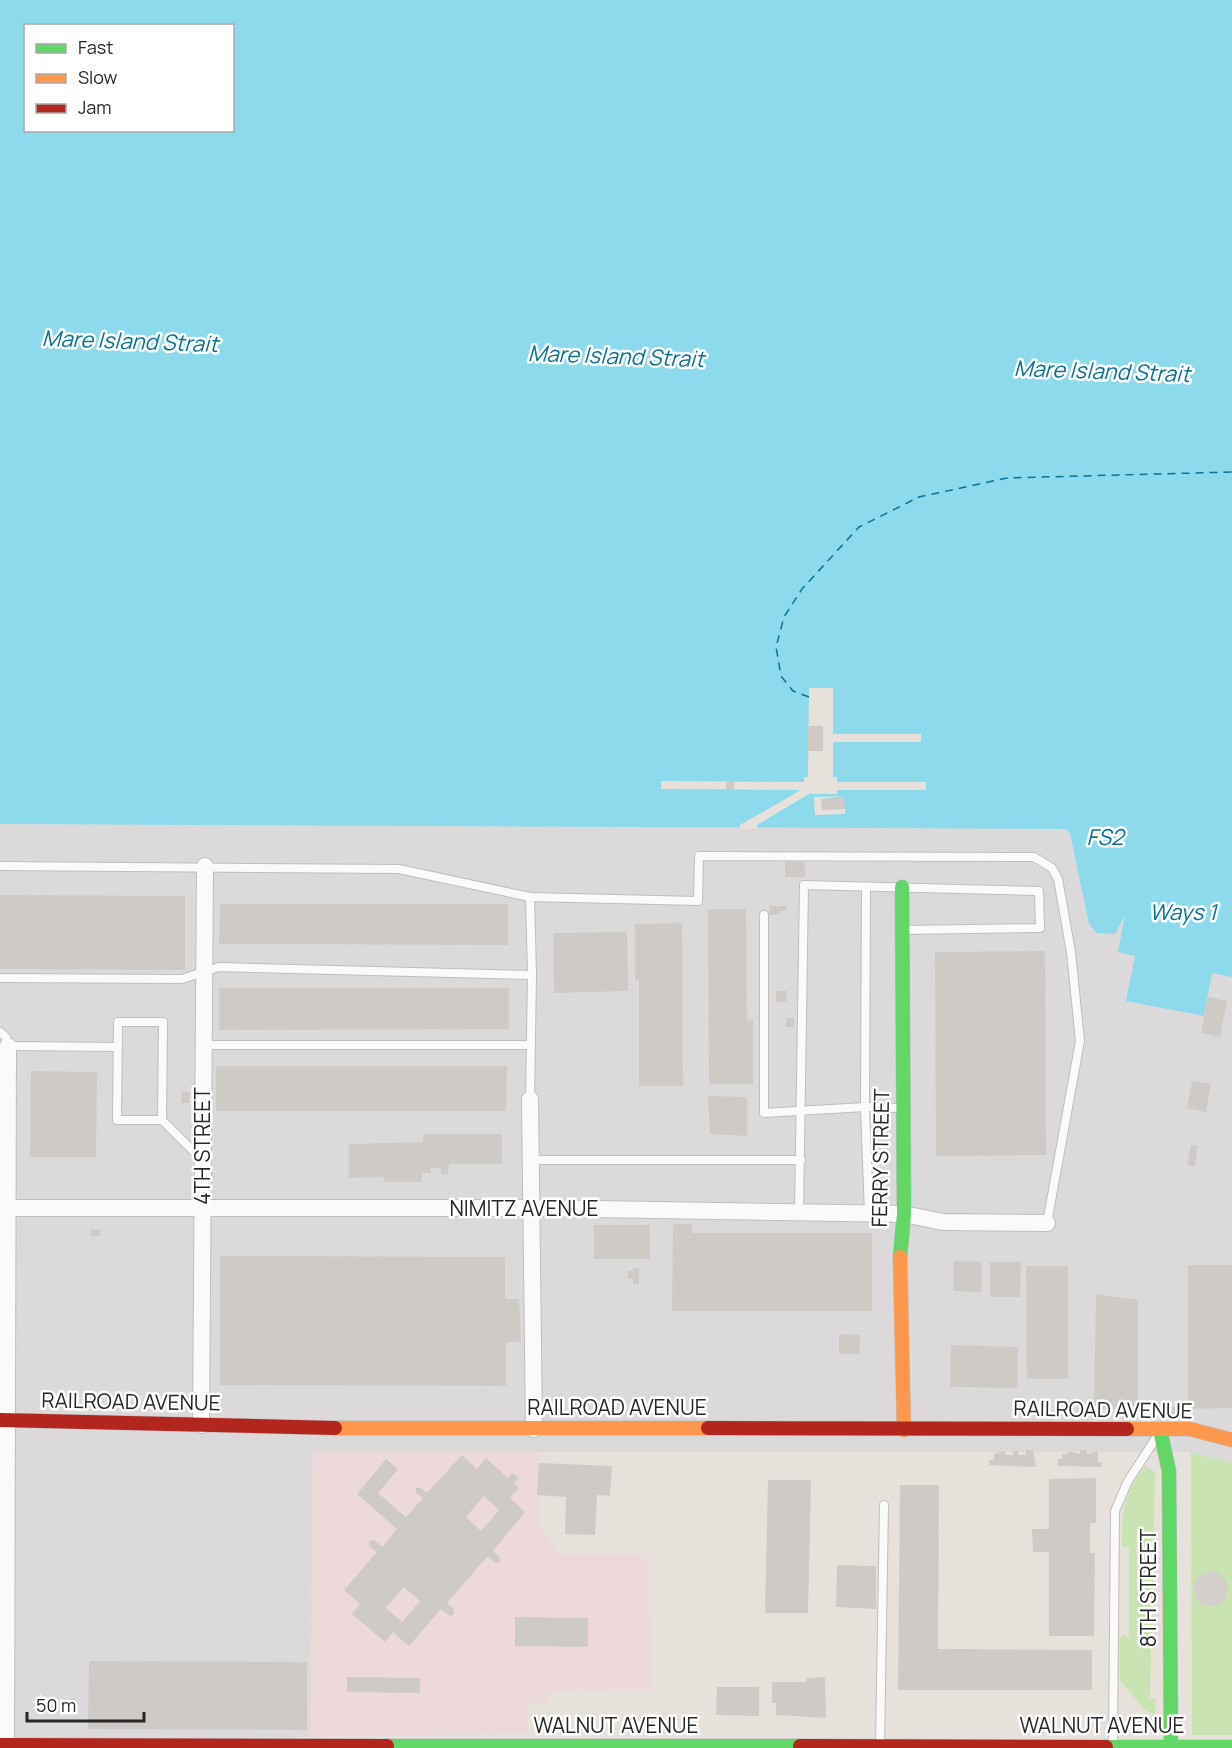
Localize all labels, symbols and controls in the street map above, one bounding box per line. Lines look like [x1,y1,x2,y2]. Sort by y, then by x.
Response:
legend [24,24,234,132]
text: Fast [78,35,113,59]
text: Slow [78,65,118,89]
text: Jam [78,95,112,119]
water label: Mare Island Strait [41,323,221,359]
water label: Mare Island Strait [527,338,707,374]
water label: Mare Island Strait [1013,353,1193,389]
water label: FS2 [1086,822,1126,852]
water label: Ways 1 [1149,897,1218,927]
street label: 4TH STREET [188,1087,216,1205]
street label: FERRY STREET [865,1088,895,1228]
street label: NIMITZ AVENUE [449,1194,599,1222]
street label: RAILROAD AVENUE [41,1385,221,1417]
street label: RAILROAD AVENUE [527,1393,707,1421]
street label: RAILROAD AVENUE [1013,1393,1193,1425]
street label: 8TH STREET [1134,1528,1162,1647]
scale bar [27,1685,144,1723]
text: 50 m [36,1693,76,1717]
street label: WALNUT AVENUE [534,1711,698,1739]
street label: WALNUT AVENUE [1020,1711,1184,1739]

